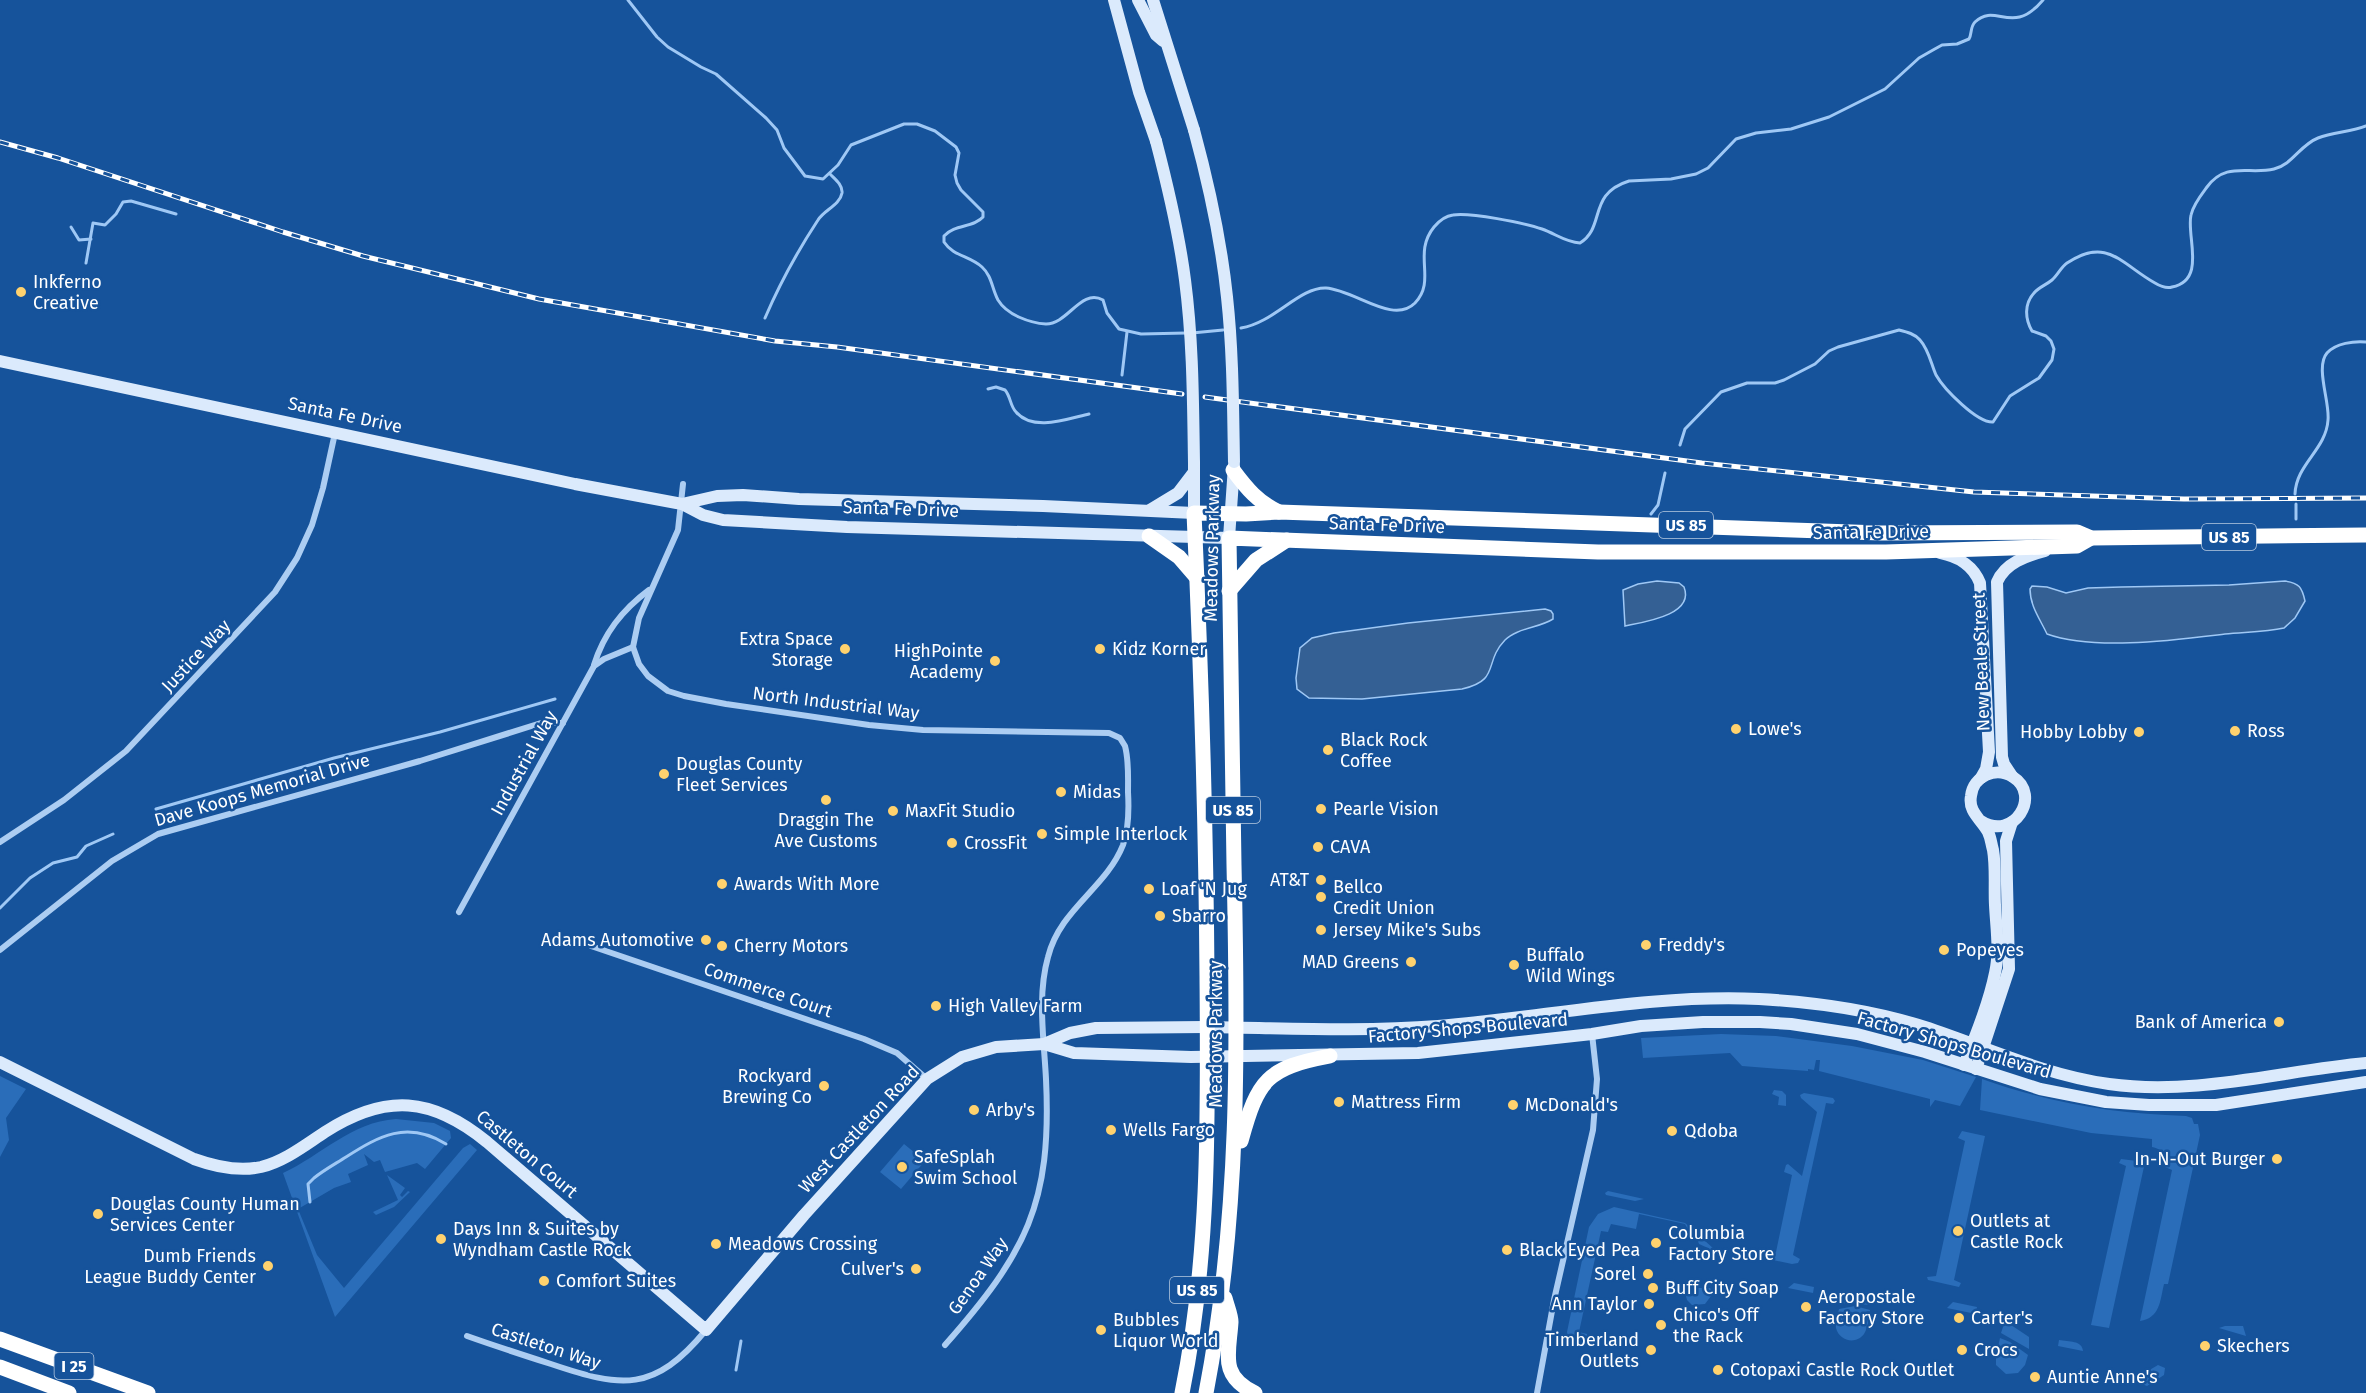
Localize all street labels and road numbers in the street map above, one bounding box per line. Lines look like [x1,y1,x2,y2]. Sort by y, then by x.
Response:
street label: Santa Fe Drive [286,392,404,438]
street label: Meadows Parkway [1200,474,1224,622]
street label: Santa Fe Drive [843,496,959,522]
street label: Santa Fe Drive [1329,512,1445,538]
road number: US 85 [1659,512,1713,538]
street label: Santa Fe Drive [1813,520,1929,544]
road number: US 85 [2202,524,2256,550]
street label: New Beale Street [1968,592,1994,732]
street label: Justice Way [157,615,235,697]
street label: North Industrial Way [751,682,921,724]
street label: Industrial Way [486,707,562,819]
street label: Dave Koops Memorial Drive [152,749,372,831]
road number: US 85 [1206,797,1260,823]
street label: Commerce Court [701,958,836,1022]
street label: Meadows Parkway [1205,960,1227,1108]
street label: Factory Shops Boulevard [1855,1007,2053,1083]
street label: Factory Shops Boulevard [1367,1008,1569,1048]
street label: West Castleton Road [794,1060,924,1198]
street label: Castleton Court [472,1105,582,1203]
street label: Genoa Way [943,1233,1013,1319]
road number: US 85 [1170,1277,1224,1303]
street label: Castleton Way [488,1318,604,1374]
road number: I 25 [54,1353,94,1379]

